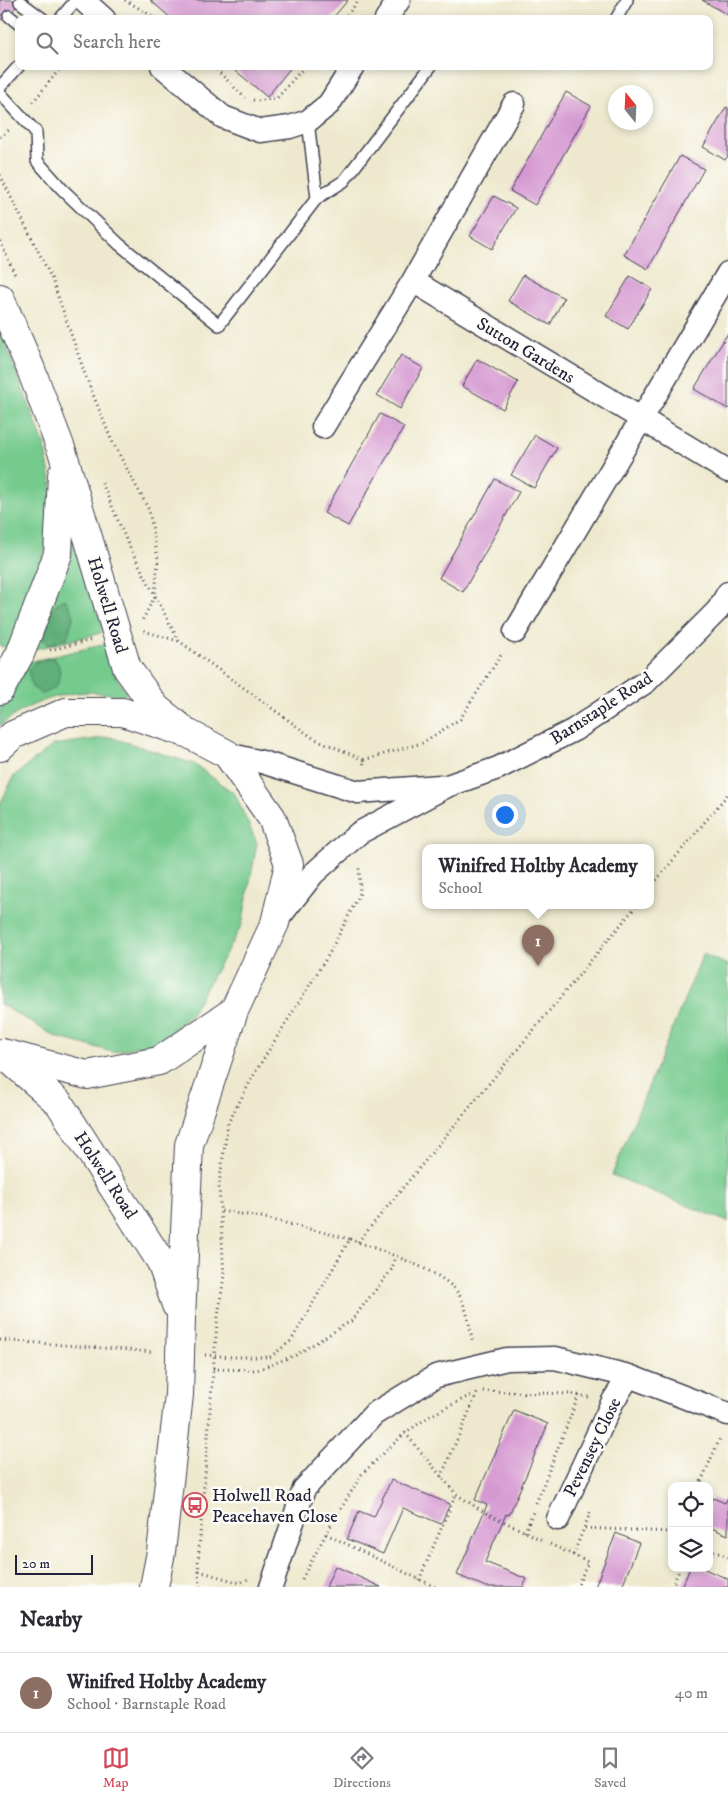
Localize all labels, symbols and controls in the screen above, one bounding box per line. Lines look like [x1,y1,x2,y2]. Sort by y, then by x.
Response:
search box [15,15,713,70]
icon: search [33,29,61,57]
text: Search here [73,31,161,54]
north arrow [608,85,653,130]
street label: Sutton Gardens [473,313,578,389]
street label: Holwell Road [82,554,132,656]
street label: Barnstaple Road [546,668,657,750]
your location [492,802,518,828]
popup [422,844,654,909]
text: Winifred Holtby Academy [438,855,638,878]
text: School [438,878,482,898]
pin: 1 [522,925,554,966]
street label: Holwell Road [69,1128,142,1223]
street label: Pevensey Close [559,1394,626,1501]
map controls [668,1482,713,1572]
button: locate [668,1482,713,1527]
place label: Holwell Road Peacehaven Close [212,1485,338,1528]
bus stop icon: Holwell Road Peacehaven Close [182,1492,208,1518]
button: layers [668,1527,713,1572]
scale bar [15,1552,92,1575]
text: 20 m [22,1555,50,1573]
text: Nearby [20,1607,82,1633]
text: Winifred Holtby Academy [67,1671,266,1694]
text: 1 [33,1683,39,1703]
text: 40 m [675,1683,708,1703]
text: School · Barnstaple Road [67,1694,226,1714]
tab: Map [102,1744,130,1792]
tab: Directions [333,1744,391,1792]
tab: Saved [594,1744,626,1792]

